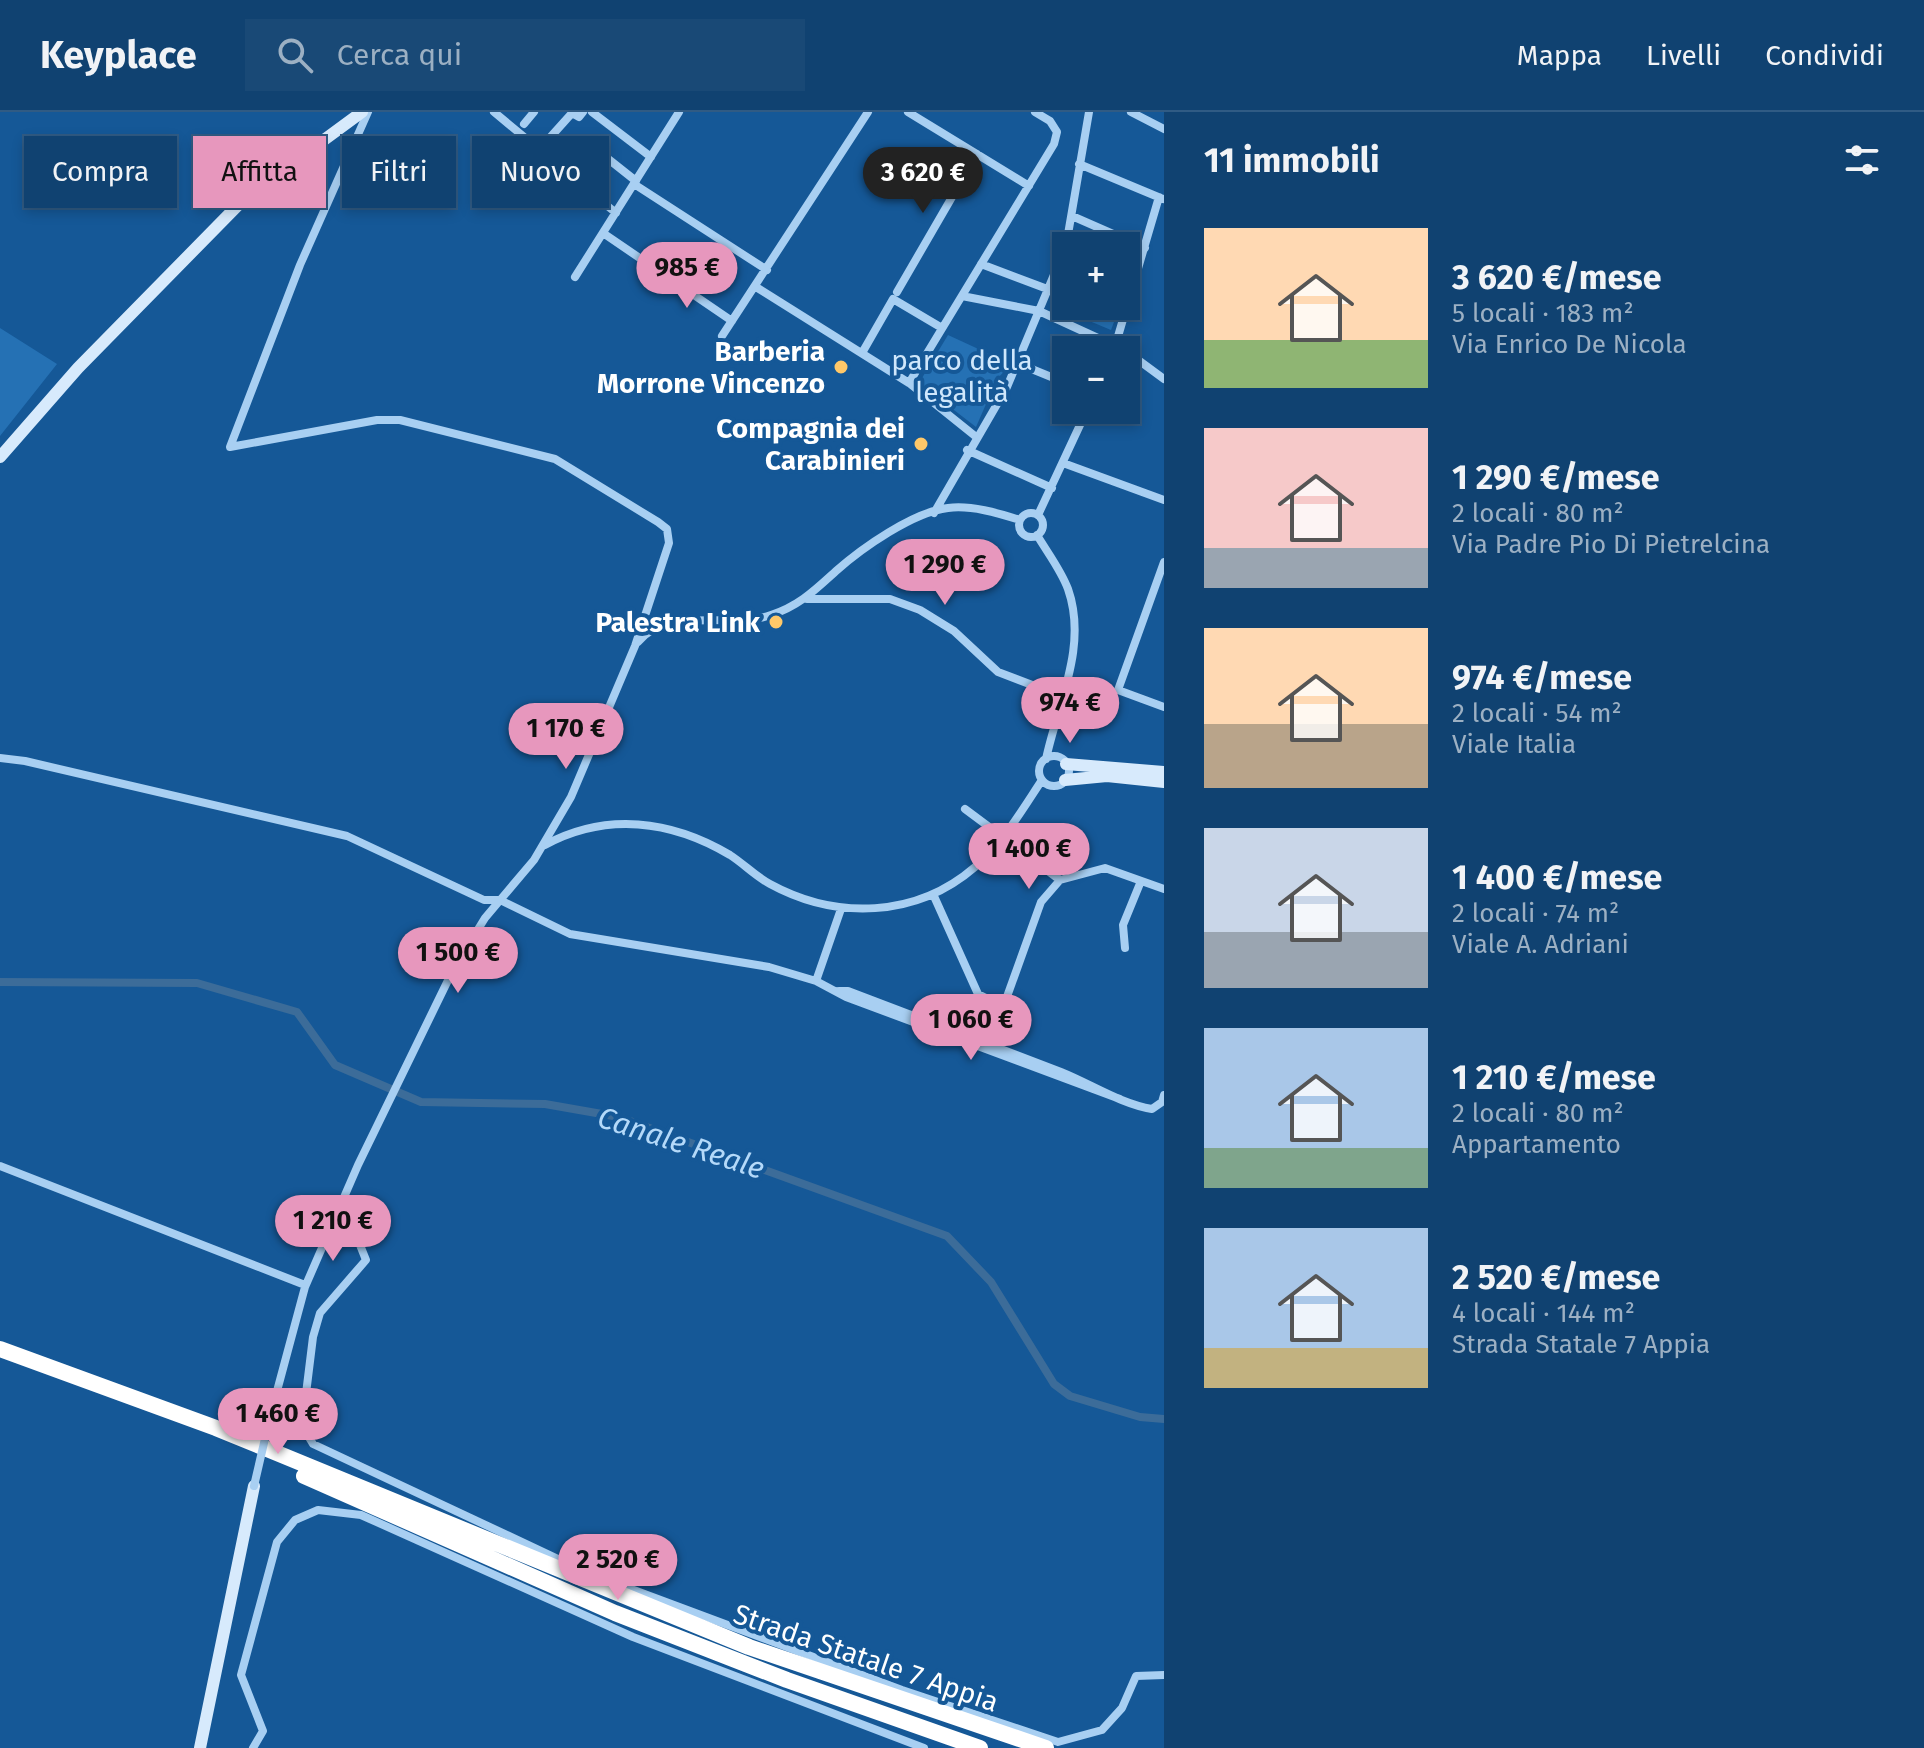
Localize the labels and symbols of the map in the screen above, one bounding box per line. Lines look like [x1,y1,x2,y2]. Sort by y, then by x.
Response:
pin: 3 620 € [849,147,997,215]
pin: 985 € [631,242,743,310]
place label: Barberia Morrone Vincenzo [597,335,825,400]
park label: parco della legalità [891,344,1033,409]
marker: Barberia Morrone Vincenzo [832,358,850,376]
place label: Compagnia dei Carabinieri [716,412,905,477]
marker: Compagnia dei Carabinieri [912,435,930,453]
pin: 1 290 € [871,539,1019,607]
place label: Palestra Link [596,606,761,639]
marker: Palestra Link [767,613,785,631]
pin: 974 € [1014,677,1126,745]
pin: 1 170 € [492,703,640,771]
pin: 1 400 € [955,823,1103,891]
pin: 1 500 € [384,927,532,995]
pin: 1 060 € [897,994,1045,1062]
water label: Canale Reale [593,1099,769,1187]
pin: 1 210 € [259,1195,407,1263]
pin: 1 460 € [204,1388,352,1456]
pin: 2 520 € [544,1534,692,1602]
street label: Strada Statale 7 Appia [729,1597,1003,1719]

